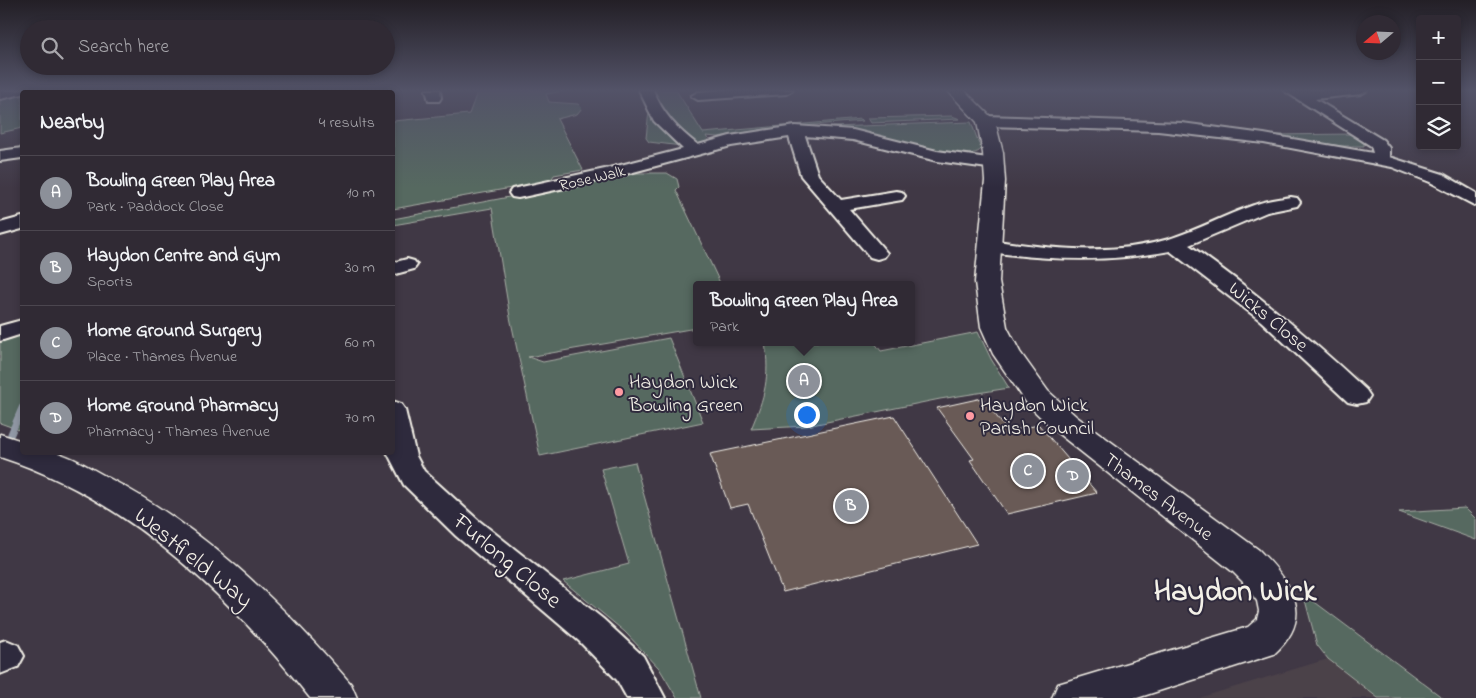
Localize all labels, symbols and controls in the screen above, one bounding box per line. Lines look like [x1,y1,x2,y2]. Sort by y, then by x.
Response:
north arrow [1356,15,1401,60]
map controls [1416,15,1461,150]
button: + [1416,15,1461,60]
search box [20,20,395,75]
icon: search [38,34,66,62]
text: Search here [78,34,169,61]
button: − [1416,60,1461,105]
button: layers [1416,105,1461,150]
text: Nearby [40,108,104,138]
text: 4 results [319,111,375,135]
street label: Rose Walk [557,159,629,198]
text: Bowling Green Play Area [87,168,275,195]
text: A [51,181,61,205]
text: 10 m [347,181,375,205]
text: Park · Paddock Close [87,195,224,219]
text: Haydon Centre and Gym [87,243,280,270]
text: B [51,256,61,280]
text: 30 m [345,256,375,280]
text: Sports [87,270,133,294]
street label: Wicks Close [1221,276,1314,360]
popup [693,281,915,346]
text: Bowling Green Play Area [710,288,898,315]
text: Park [710,315,739,339]
text: Home Ground Surgery [87,318,262,345]
text: C [52,331,60,355]
text: 60 m [345,331,375,355]
text: Place · Thames Avenue [87,345,237,369]
pin: A [788,362,820,400]
place label: Haydon Wick Bowling Green [628,369,743,422]
marker: Haydon Wick Bowling Green [613,386,625,398]
place label: Haydon Wick Parish Council [980,392,1094,444]
text: Home Ground Pharmacy [87,393,278,420]
your location [794,402,820,428]
text: D [50,406,62,430]
text: 70 m [345,406,375,430]
marker: Haydon Wick Parish Council [964,410,976,422]
text: Pharmacy · Thames Avenue [87,420,270,444]
street label: Thames Avenue [1096,447,1219,549]
pin: C [1012,452,1044,490]
pin: D [1057,457,1089,495]
pin: B [835,487,867,525]
street label: Westfield Way [125,500,259,619]
street label: Furlong Close [444,505,569,618]
district label: Haydon Wick [1154,571,1317,615]

